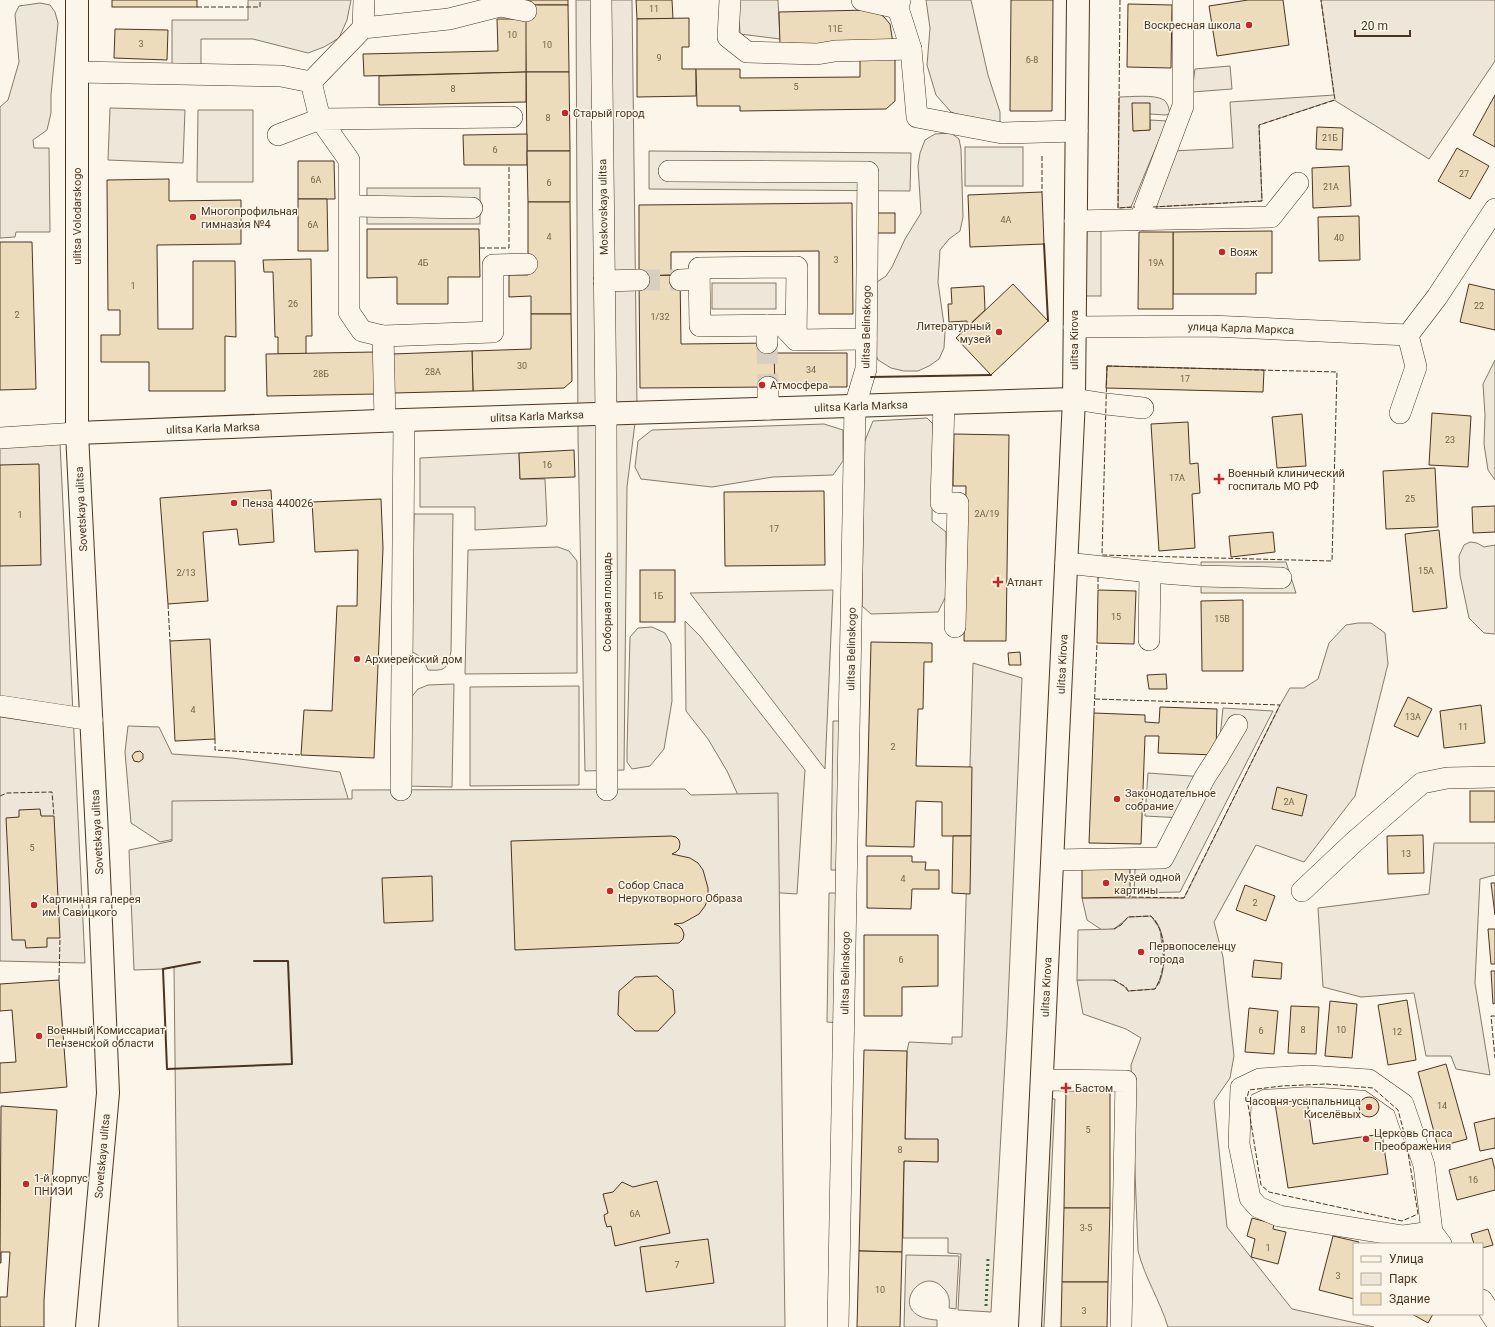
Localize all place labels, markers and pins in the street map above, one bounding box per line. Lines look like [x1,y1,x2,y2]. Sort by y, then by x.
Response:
place label: Воскресная школа [1144,19,1241,32]
marker: Воскресная школа [1244,20,1254,30]
place label: Старый город [573,107,645,120]
marker: Старый город [560,108,570,118]
place label: Многопрофильная гимназия №4 [201,205,298,231]
marker: Многопрофильная гимназия №4 [188,212,198,222]
place label: Вояж [1230,246,1258,259]
marker: Вояж [1217,247,1227,257]
place label: Литературный музей [916,320,991,346]
marker: Литературный музей [994,327,1004,337]
place label: Атмосфера [770,379,828,392]
marker: Атмосфера [757,380,767,390]
place label: Военный клинический госпиталь МО РФ [1228,467,1345,493]
marker: Военный клинический госпиталь МО РФ [1213,473,1225,485]
place label: Пенза 440026 [242,497,313,510]
marker: Пенза 440026 [229,498,239,508]
marker: Атлант [992,576,1004,588]
place label: Атлант [1007,576,1043,589]
place label: Архиерейский дом [365,653,462,666]
marker: Архиерейский дом [352,654,362,664]
place label: Законодательное собрание [1125,787,1216,813]
marker: Законодательное собрание [1112,794,1122,804]
place label: Музей одной картины [1114,871,1181,897]
marker: Музей одной картины [1101,878,1111,888]
place label: Собор Спаса Нерукотворного Образа [618,879,742,905]
marker: Собор Спаса Нерукотворного Образа [605,886,615,896]
place label: Картинная галерея им. Савицкого [42,893,141,919]
marker: Картинная галерея им. Савицкого [29,900,39,910]
place label: Первопоселенцу города [1149,940,1237,966]
marker: Первопоселенцу города [1136,947,1146,957]
place label: Военный Комиссариат Пензенской области [47,1024,166,1050]
marker: Военный Комиссариат Пензенской области [34,1031,44,1041]
marker: Бастом [1060,1082,1072,1094]
place label: Бастом [1075,1082,1113,1095]
place label: Часовня-усыпальница Киселёвых [1244,1095,1362,1121]
marker: Часовня-усыпальница Киселёвых [1364,1102,1374,1112]
place label: Церковь Спаса Преображения [1374,1127,1452,1153]
marker: Церковь Спаса Преображения [1361,1134,1371,1144]
place label: 1-й корпус ПНИЭИ [34,1172,88,1198]
marker: 1-й корпус ПНИЭИ [21,1179,31,1189]

